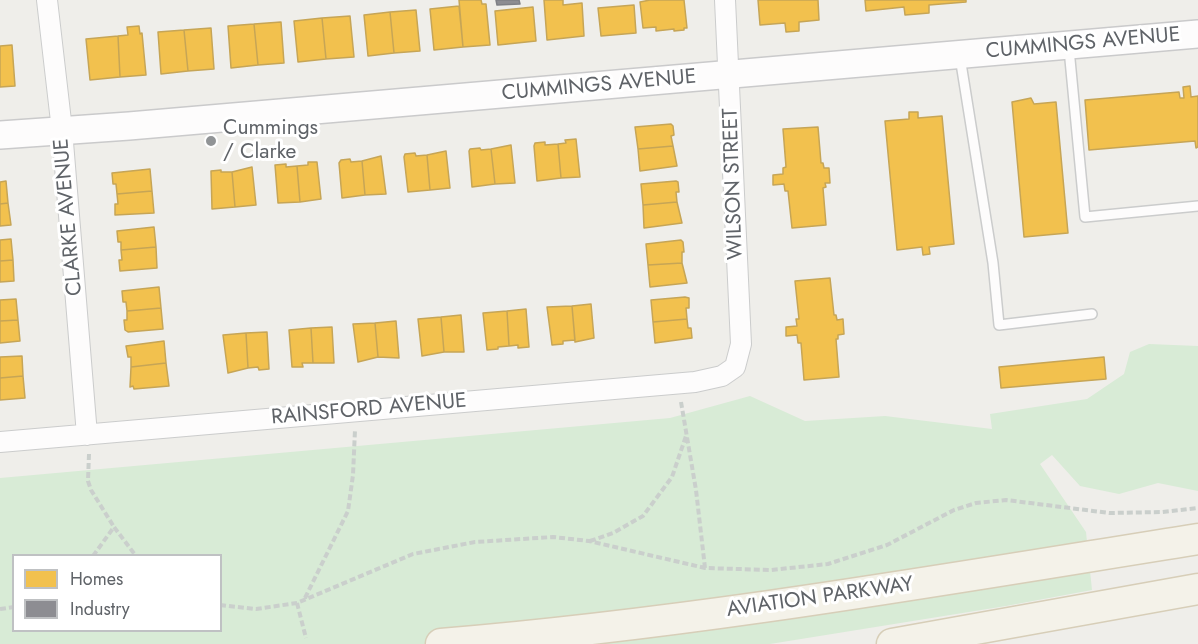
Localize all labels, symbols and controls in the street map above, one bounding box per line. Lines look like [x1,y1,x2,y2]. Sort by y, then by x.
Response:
street label: CUMMINGS AVENUE [985,23,1181,65]
street label: CUMMINGS AVENUE [501,65,697,107]
street label: WILSON STREET [719,108,749,260]
place label: Cummings / Clarke [223,116,318,166]
marker: Cummings / Clarke [204,134,218,148]
street label: CLARKE AVENUE [50,137,88,297]
street label: RAINSFORD AVENUE [270,389,468,431]
legend [12,554,222,632]
text: Homes [70,566,123,592]
street label: AVIATION PARKWAY [725,572,915,624]
text: Industry [70,596,130,622]

